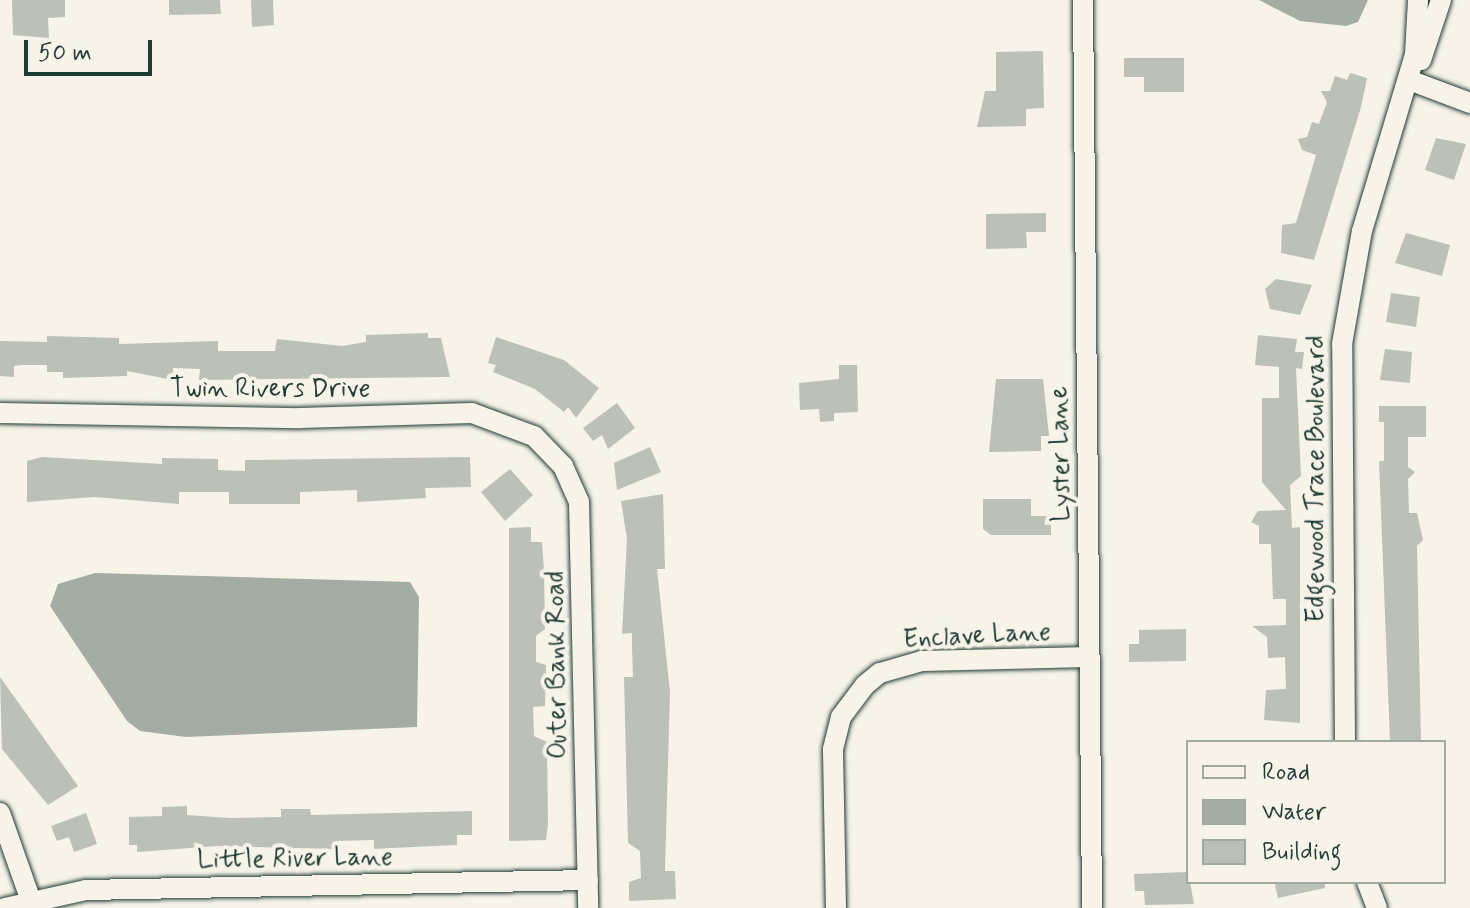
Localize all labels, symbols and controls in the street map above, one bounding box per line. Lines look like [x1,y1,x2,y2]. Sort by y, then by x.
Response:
scale bar [28,24,156,74]
text: 50 m [38,38,92,69]
street label: Edgewood Trace Boulevard [1301,340,1333,618]
street label: Twin Rivers Drive [171,374,369,406]
street label: Lyster Lane [1045,387,1079,521]
street label: Outer Bank Road [541,572,575,758]
street label: Enclave Lane [904,618,1050,656]
legend [1186,740,1446,884]
text: Road [1262,757,1310,788]
text: Water [1262,797,1326,828]
text: Building [1262,837,1342,868]
street label: Little River Lane [197,843,393,877]

